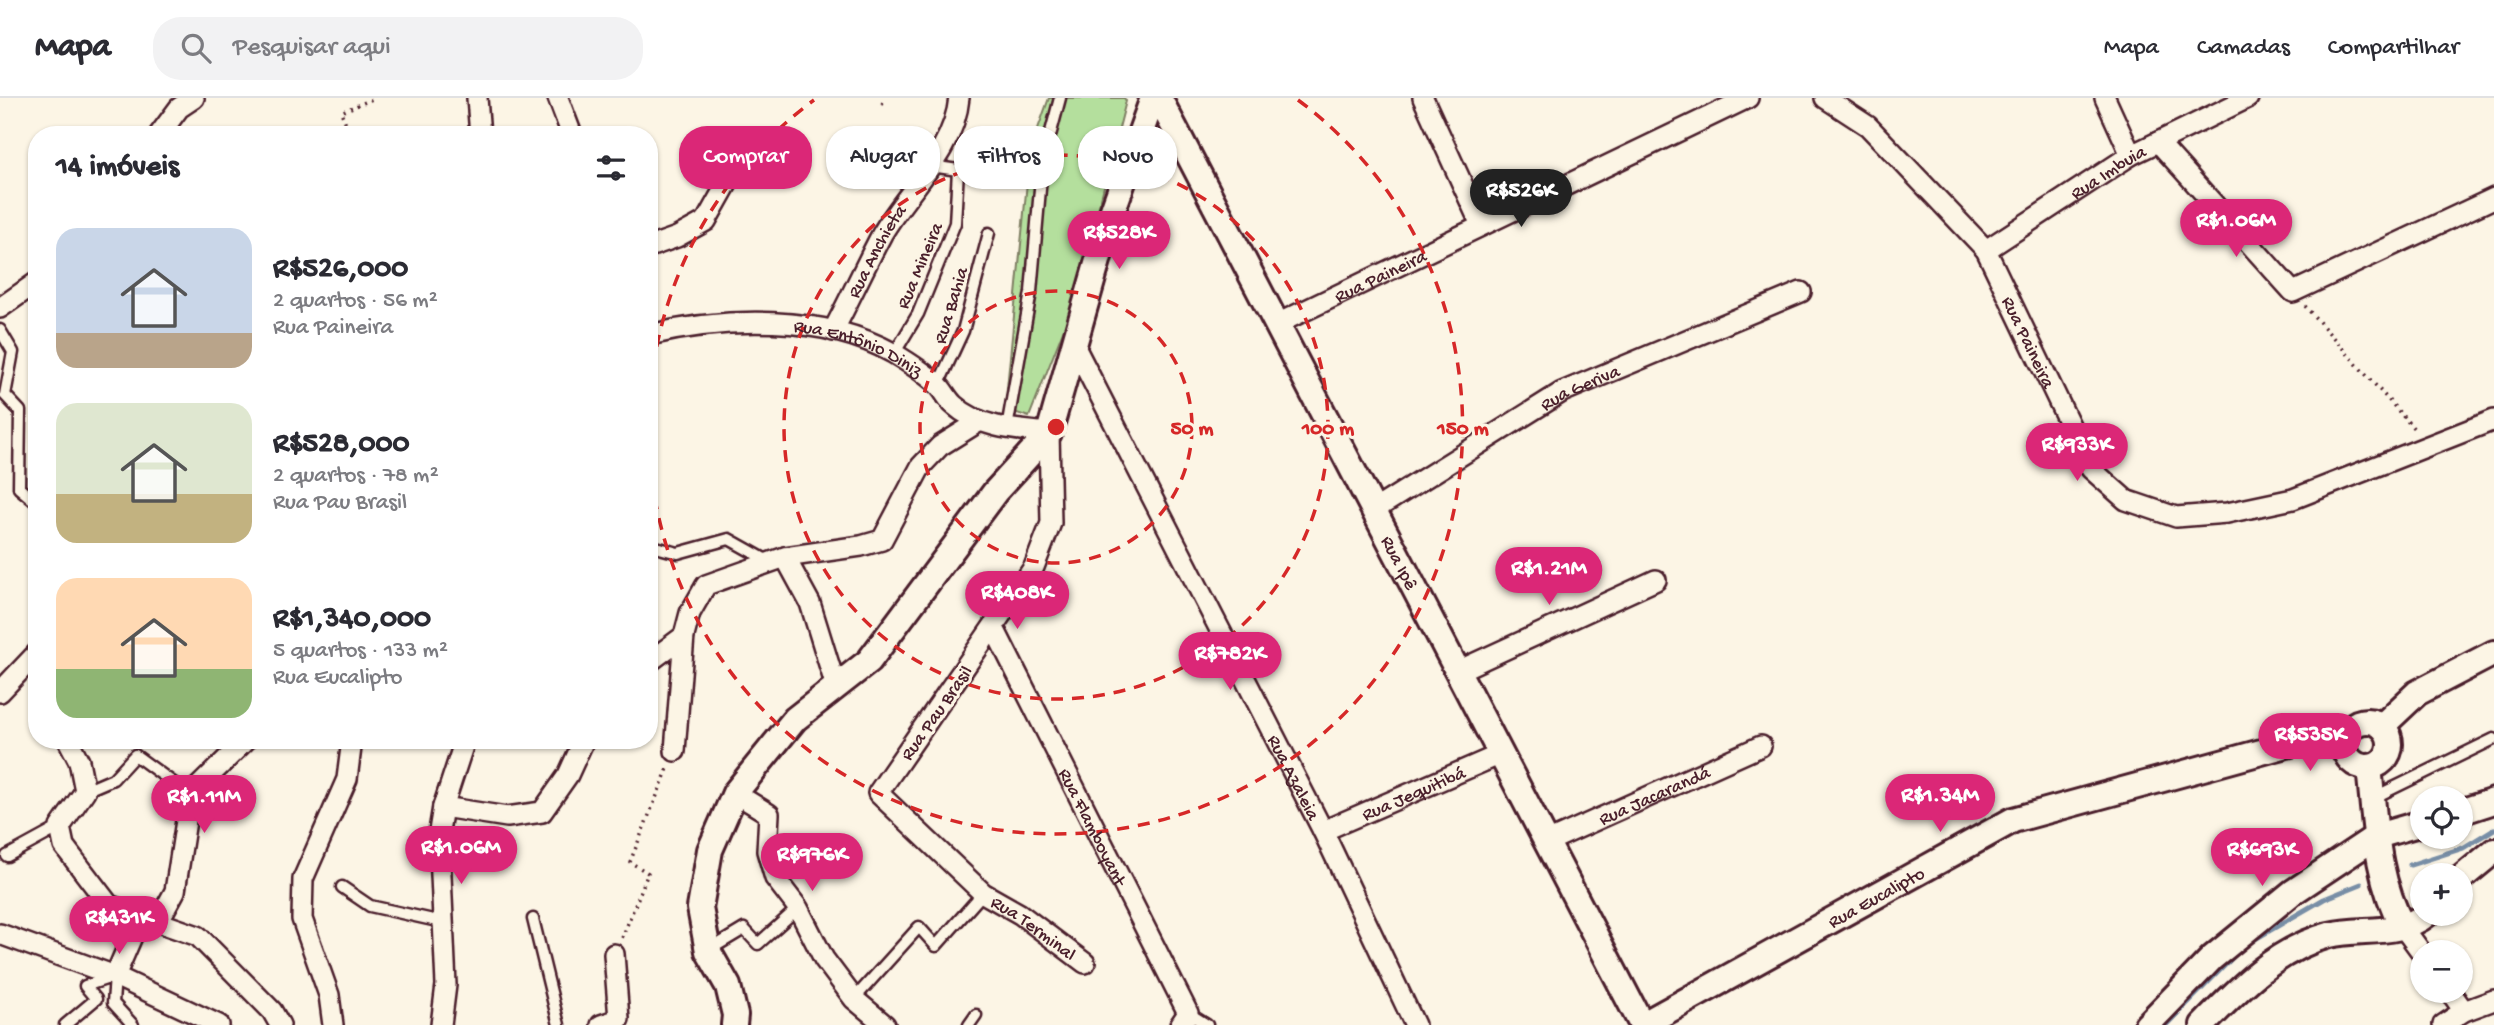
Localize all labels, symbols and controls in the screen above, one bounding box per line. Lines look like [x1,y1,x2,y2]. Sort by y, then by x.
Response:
search box [153,17,643,80]
text: Mapa [35,29,111,67]
icon: search [177,29,215,67]
text: Pesquisar aqui [233,33,391,64]
text: Mapa [2104,34,2159,63]
text: Camadas [2197,34,2290,63]
text: Compartilhar [2328,34,2459,63]
chip: Comprar [679,126,812,189]
chip: Alugar [826,126,940,189]
chip: Filtros [954,126,1064,189]
chip: Novo [1078,126,1177,189]
street label: Rua Imbuia [2067,141,2152,207]
icon: filters [592,149,630,187]
text: 14 imóveis [56,151,179,186]
pin: R$526K [1464,170,1578,229]
text: R$526K [1486,178,1556,205]
street label: Rua Anchieta [844,200,914,303]
pin: R$1.06M [2171,200,2301,259]
text: R$1.06M [2196,208,2276,235]
pin: R$528K [1062,212,1176,271]
street label: Rua Mineira [893,218,950,313]
text: R$528K [1083,220,1155,247]
street label: Rua Paineira [1332,245,1432,310]
text: R$526,000 [273,253,408,288]
icon: home [112,256,196,340]
street label: Rua Bahia [930,263,975,347]
text: 2 quartos · 56 m² [273,288,438,315]
street label: Rua Paineira [1995,293,2059,394]
text: Rua Paineira [273,315,393,342]
street label: Rua Entônio Diniz [792,316,927,384]
street label: Rua Geriva [1537,361,1625,418]
centre of rings [1044,415,1068,439]
text: 50 m [1171,418,1214,443]
text: 100 m [1301,418,1354,443]
text: 150 m [1436,418,1489,443]
pin: R$933K [2020,424,2134,483]
text: R$528,000 [273,428,410,463]
icon: home [112,431,196,515]
text: R$933K [2042,432,2112,459]
text: 2 quartos · 78 m² [273,463,439,490]
text: Rua Pau Brasil [273,490,407,517]
street label: Rua Ipê [1374,533,1421,595]
pin: R$1.21M [1484,547,1614,607]
text: R$1.21M [1511,556,1587,583]
pin: R$408K [960,572,1074,631]
text: R$408K [981,580,1053,607]
text: R$1,340,000 [273,603,431,638]
icon: home [112,606,196,690]
pin: R$782K [1173,632,1287,692]
text: 5 quartos · 133 m² [273,638,448,665]
text: R$782K [1195,641,1265,668]
street label: Rua Pau Brasil [897,662,979,766]
text: Rua Eucalipto [273,665,402,692]
pin: R$535K [2253,714,2367,773]
text: R$535K [2274,722,2346,749]
street label: Rua Azaleia [1261,732,1324,826]
street label: Rua Jequitibá [1359,762,1471,828]
street label: Rua Jacarandá [1596,762,1716,832]
street label: Rua Flamboyant [1052,765,1131,892]
pin: R$1.34M [1875,774,2005,834]
pin: R$1.11M [139,776,269,835]
text: R$1.34M [1901,783,1979,810]
text: R$1.11M [167,784,241,811]
map controls [2410,786,2473,1003]
button: locate [2410,786,2473,849]
pin: R$1.06M [396,826,526,886]
pin: R$693K [2205,828,2319,888]
pin: R$976K [755,834,869,893]
text: R$1.06M [421,835,501,862]
text: R$693K [2227,837,2297,864]
text: R$976K [777,842,847,869]
street label: Rua Eucalipto [1825,863,1930,935]
button: + [2410,863,2473,926]
street label: Rua Terminal [986,892,1080,967]
pin: R$431K [62,896,176,956]
text: R$431K [85,905,153,932]
button: − [2410,940,2473,1003]

